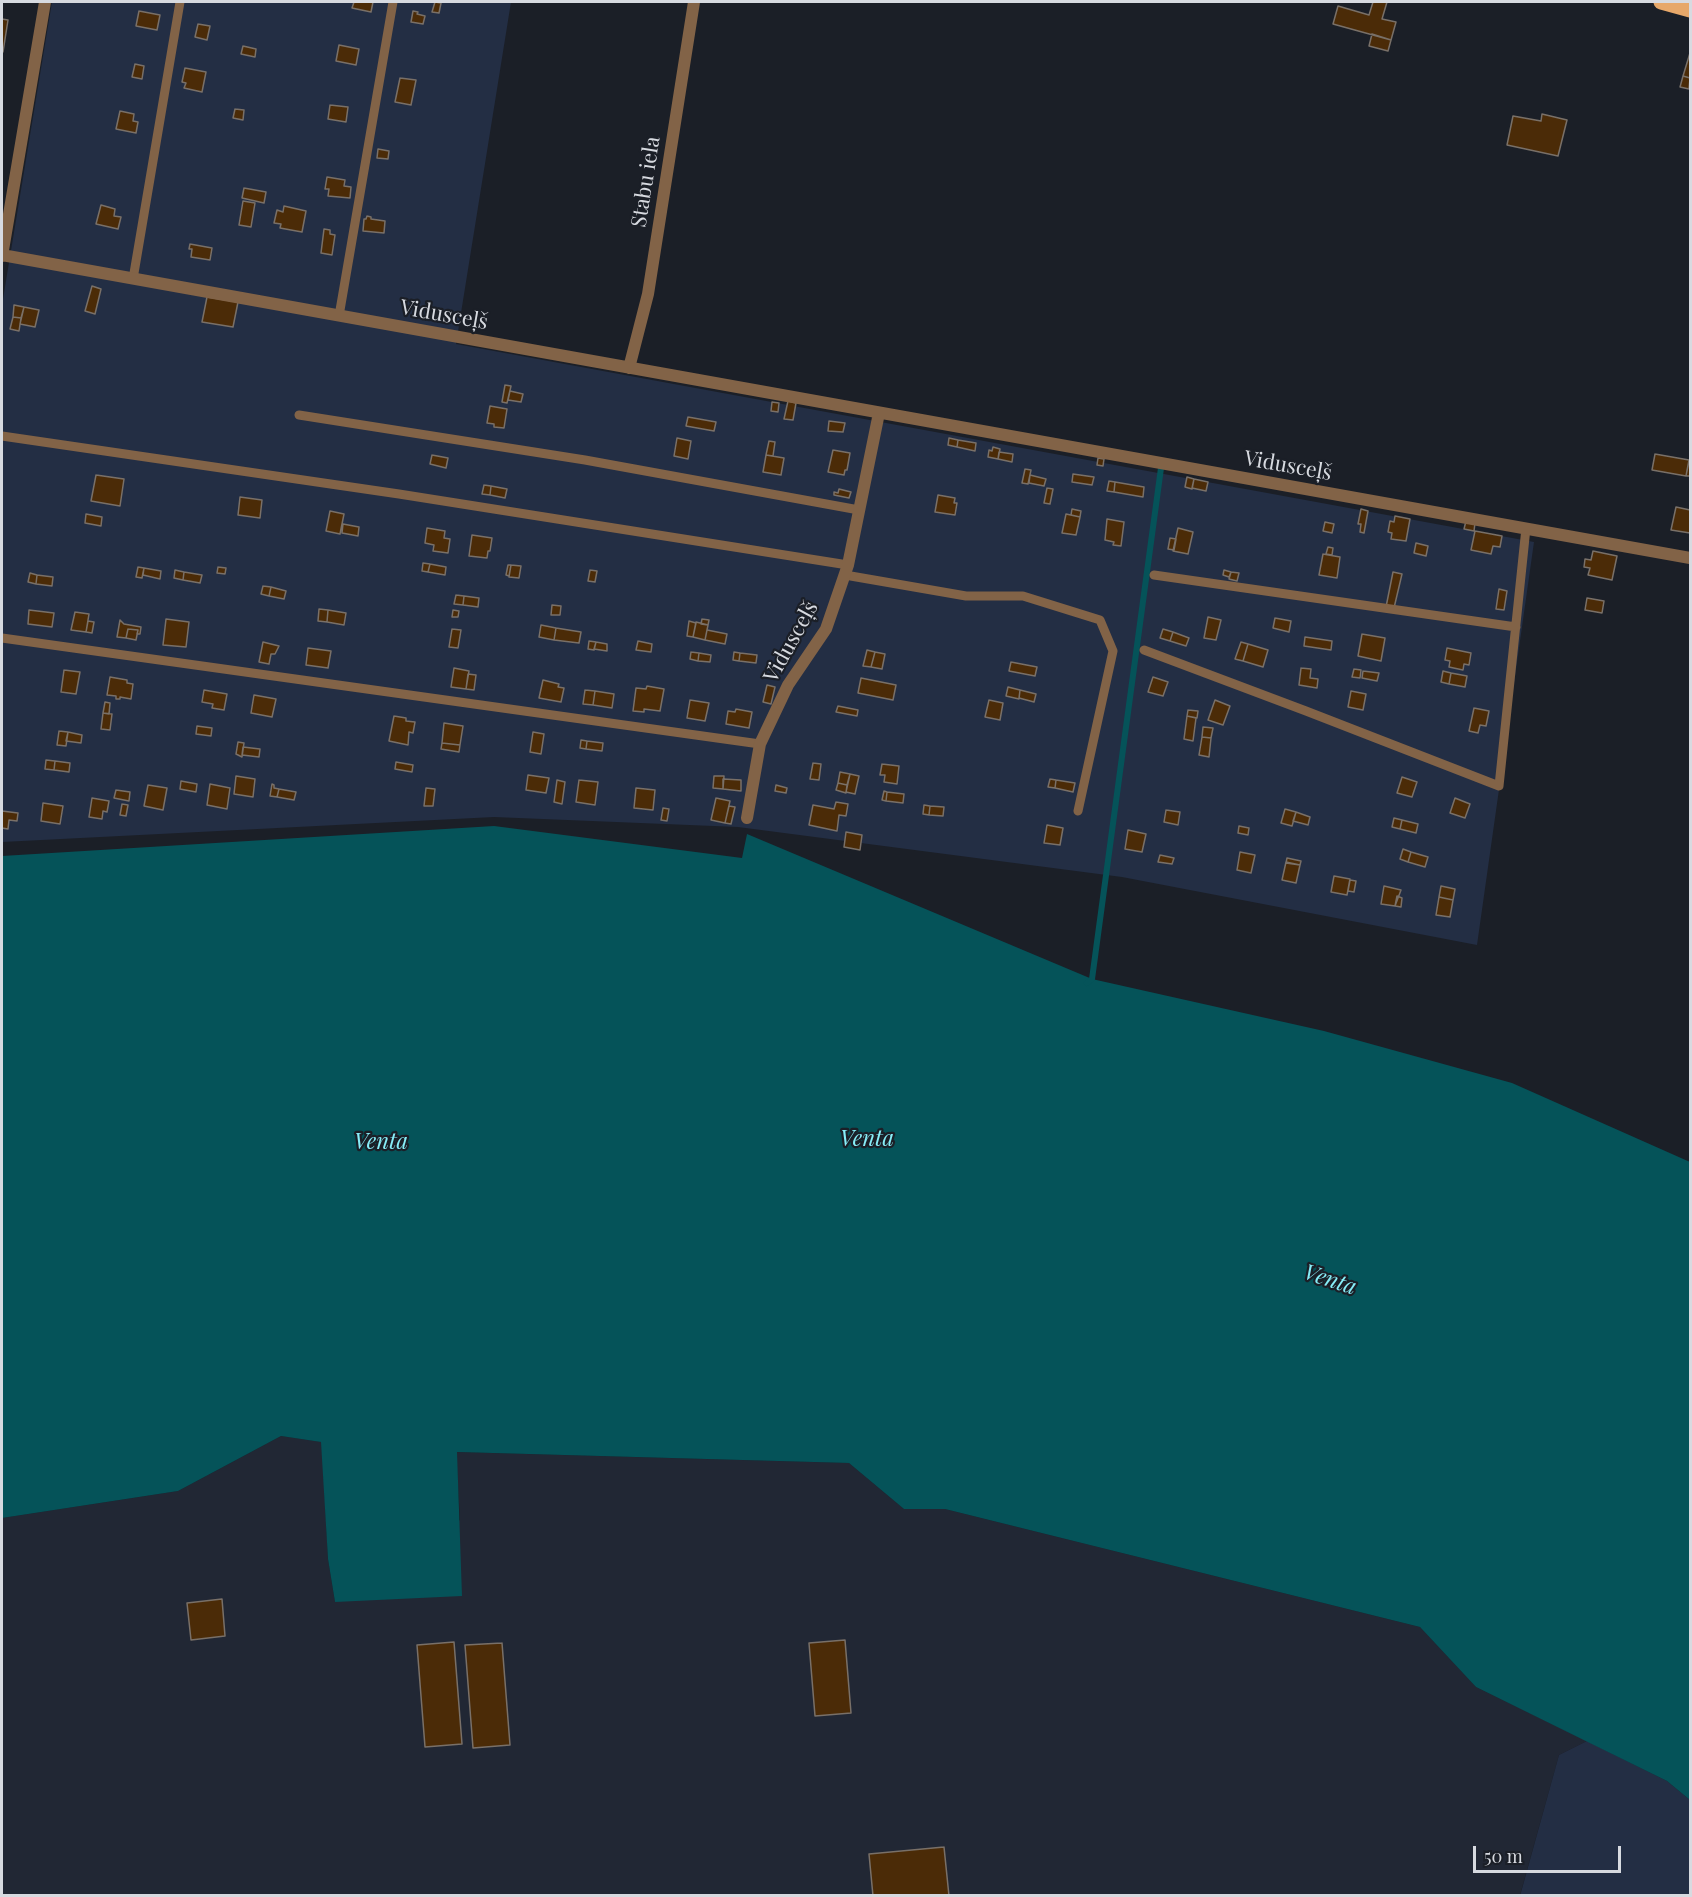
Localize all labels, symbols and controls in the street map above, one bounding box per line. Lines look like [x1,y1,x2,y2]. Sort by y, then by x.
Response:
street label: Stabu iela [626,135,666,229]
street label: Vidusceļš [398,295,490,335]
street label: Vidusceļš [1242,446,1334,486]
street label: Vidusceļš [758,597,824,687]
water label: Venta [840,1126,894,1152]
water label: Venta [354,1129,408,1155]
water label: Venta [1300,1259,1360,1301]
scale bar [1476,1834,1624,1872]
text: 50 m [1484,1844,1523,1868]

